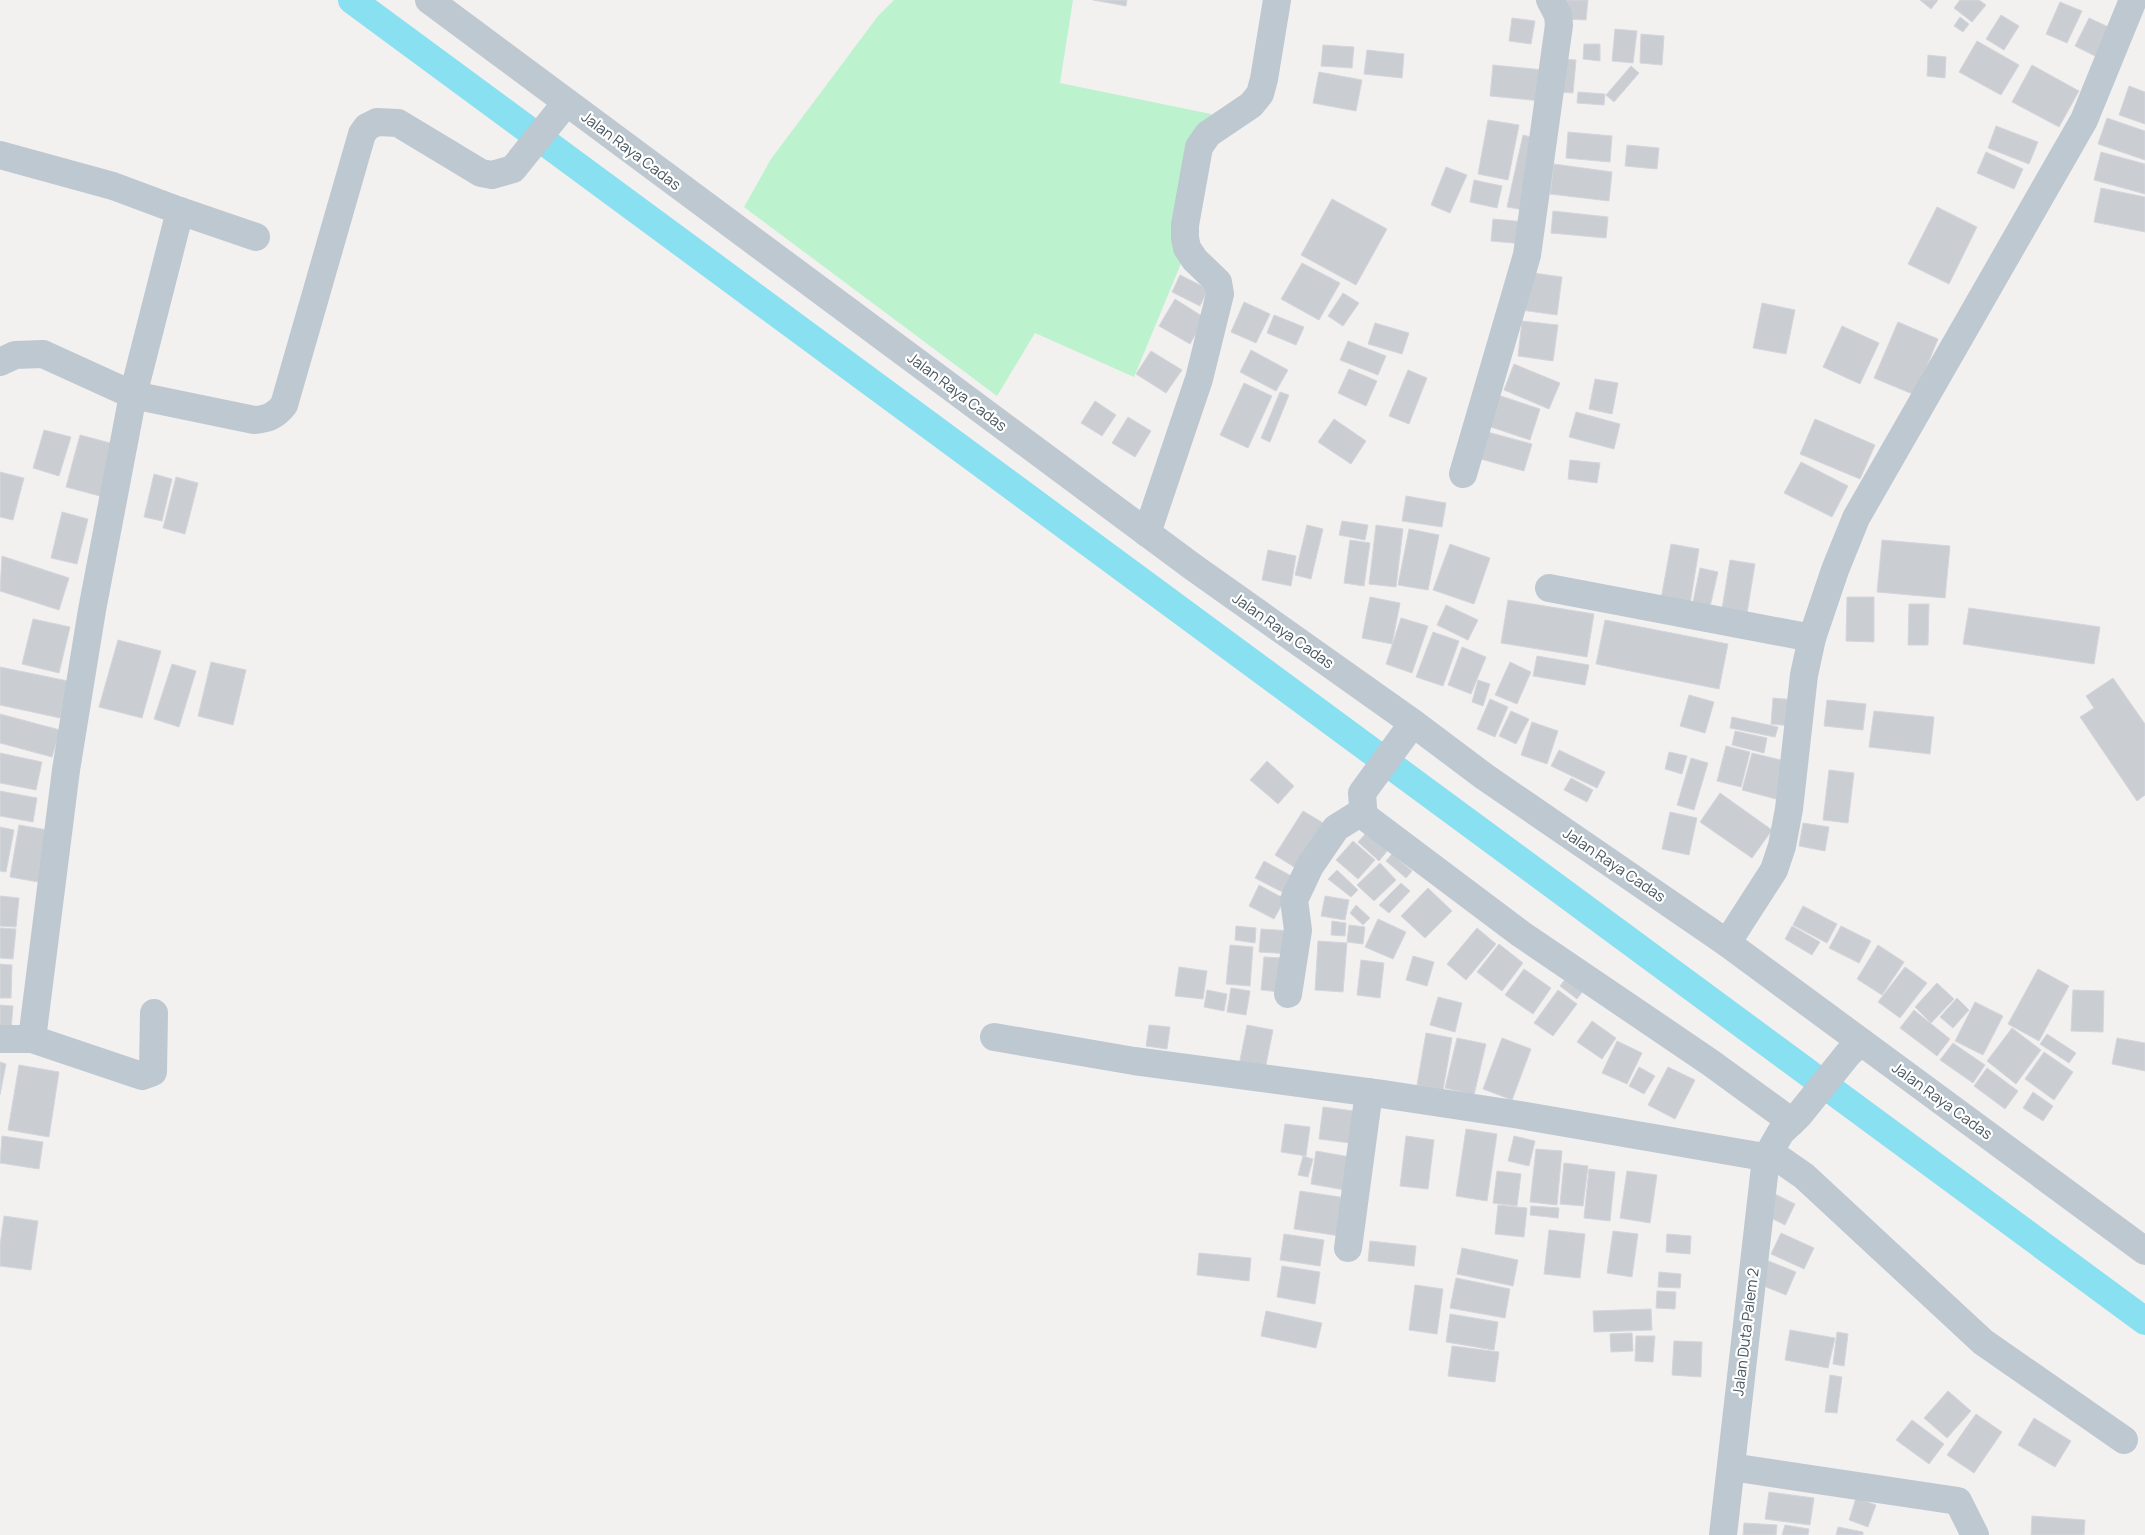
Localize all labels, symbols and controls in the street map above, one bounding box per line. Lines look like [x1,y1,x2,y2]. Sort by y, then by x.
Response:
street label: Jalan Raya Cadas [577,106,685,195]
street label: Jalan Raya Cadas [903,347,1011,436]
street label: Jalan Raya Cadas [1228,588,1338,674]
street label: Jalan Raya Cadas [1559,822,1670,907]
street label: Jalan Raya Cadas [1888,1057,1997,1144]
street label: Jalan Duta Palem 2 [1727,1267,1764,1397]

